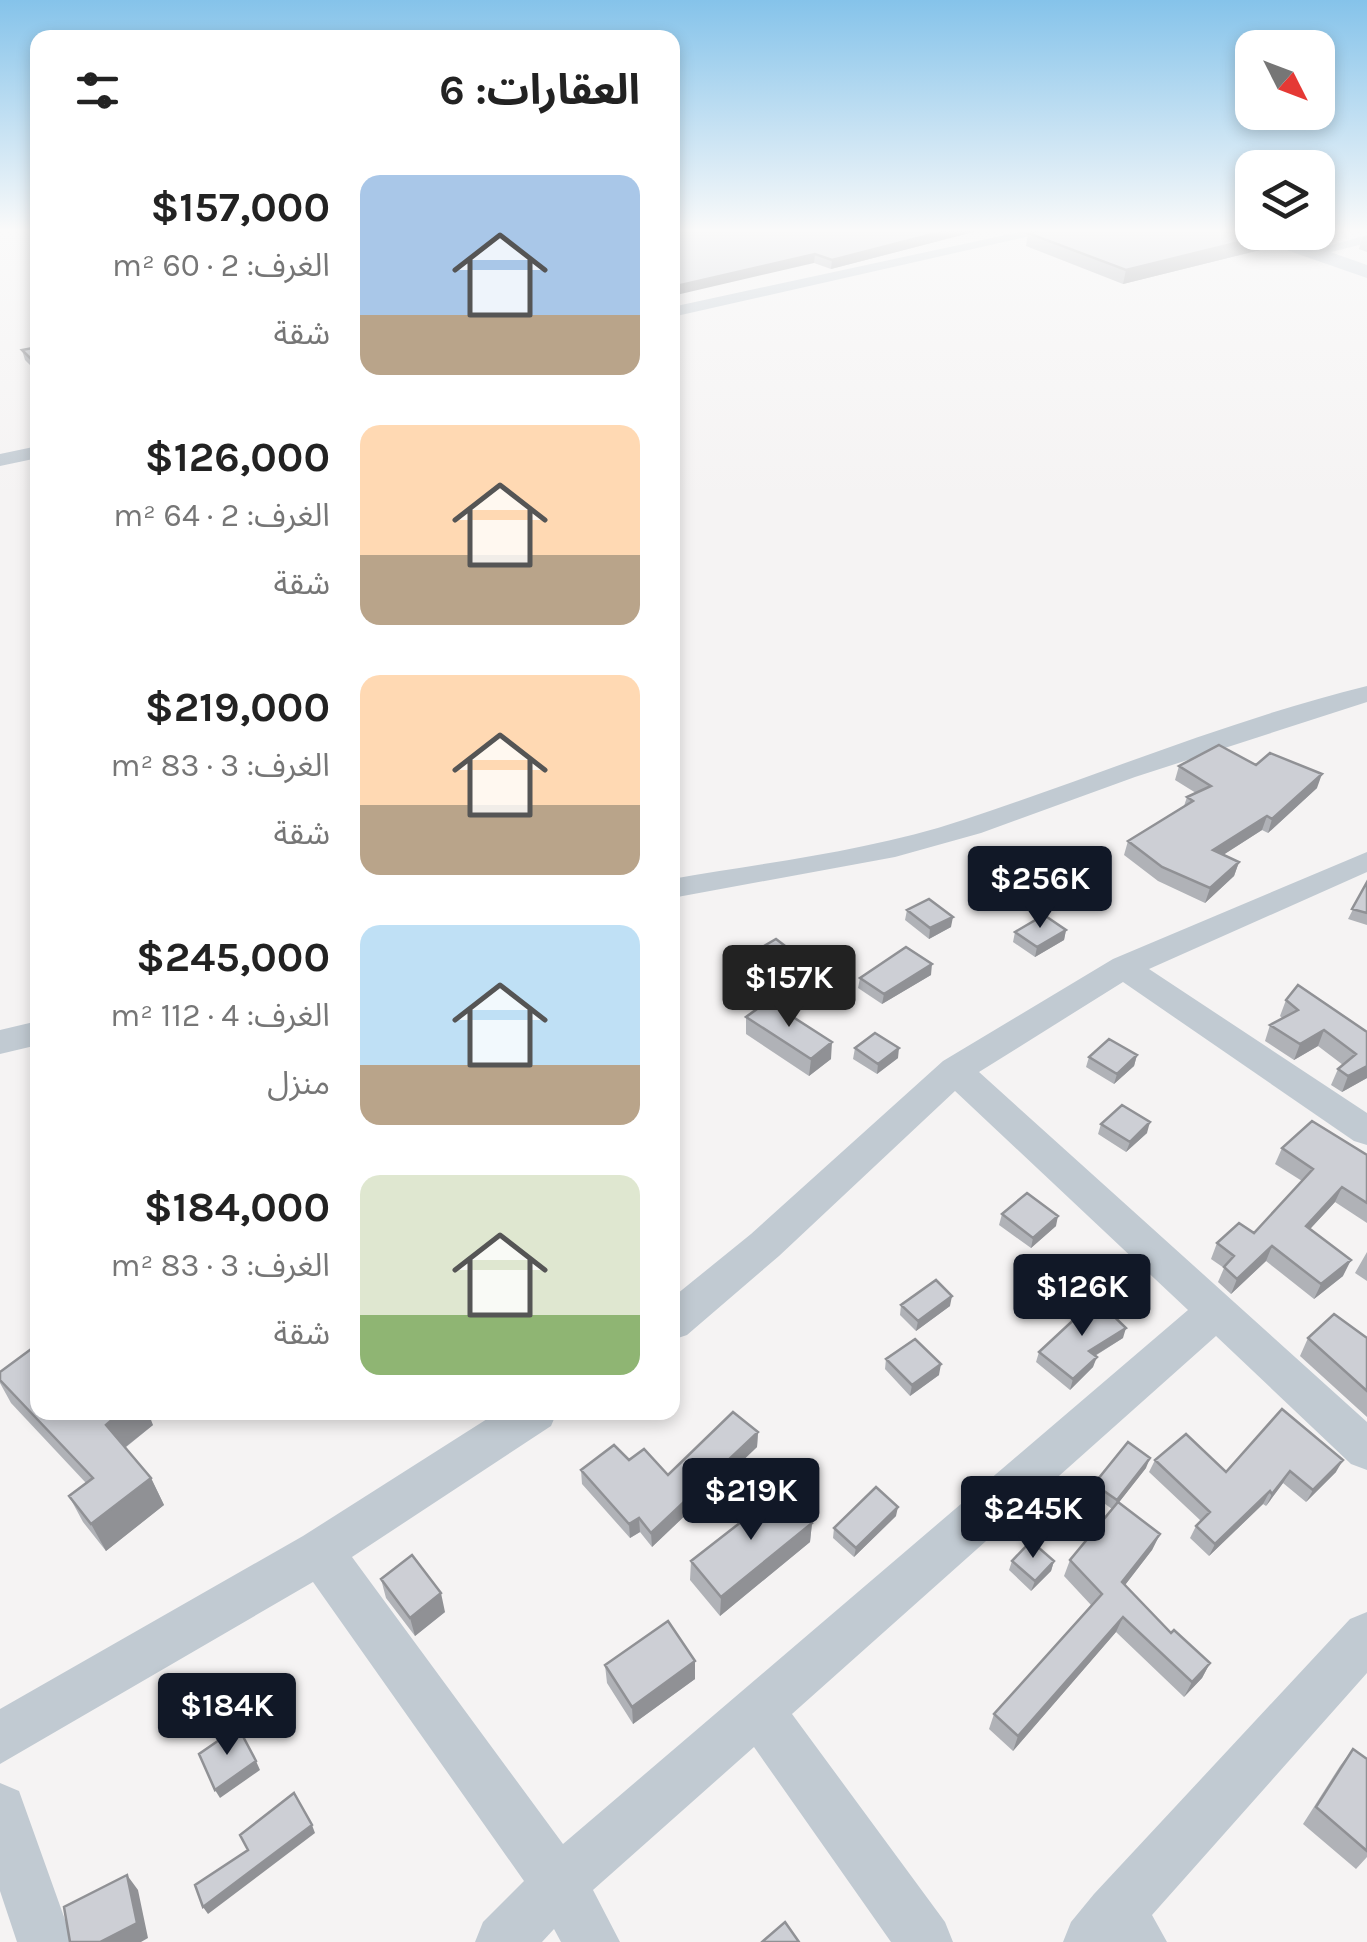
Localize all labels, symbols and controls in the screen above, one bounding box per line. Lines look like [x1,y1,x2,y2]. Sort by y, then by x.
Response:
north arrow [1235,30,1335,130]
map controls [1235,30,1335,250]
icon: filters [70,63,125,118]
text: العقارات: 6 [439,65,640,115]
button: layers [1235,150,1335,250]
text: $157,000 [150,182,330,232]
icon: home [440,215,560,335]
text: الغرف: 2 · 60 m² [112,247,330,284]
text: شقة [274,315,330,352]
text: $126,000 [145,432,330,482]
icon: home [440,465,560,585]
text: الغرف: 2 · 64 m² [113,497,330,534]
text: شقة [274,565,330,602]
text: $219,000 [145,682,330,732]
icon: home [440,715,560,835]
text: الغرف: 3 · 83 m² [110,747,330,784]
text: شقة [274,815,330,852]
pin: $256K [970,846,1110,931]
text: $256K [990,860,1090,897]
text: $245,000 [136,932,330,982]
pin: $157K [719,945,859,1030]
text: $157K [745,959,833,996]
icon: home [440,965,560,1085]
text: الغرف: 4 · 112 m² [110,997,330,1034]
text: منزل [267,1065,330,1102]
text: $184,000 [144,1182,330,1232]
icon: home [440,1215,560,1335]
text: الغرف: 3 · 83 m² [110,1247,330,1284]
pin: $126K [1012,1254,1152,1339]
text: $126K [1035,1268,1129,1305]
text: شقة [274,1315,330,1352]
pin: $219K [681,1458,821,1543]
text: $219K [704,1472,798,1509]
pin: $245K [963,1476,1103,1561]
text: $245K [983,1490,1083,1527]
pin: $184K [157,1673,297,1758]
text: $184K [180,1687,274,1724]

